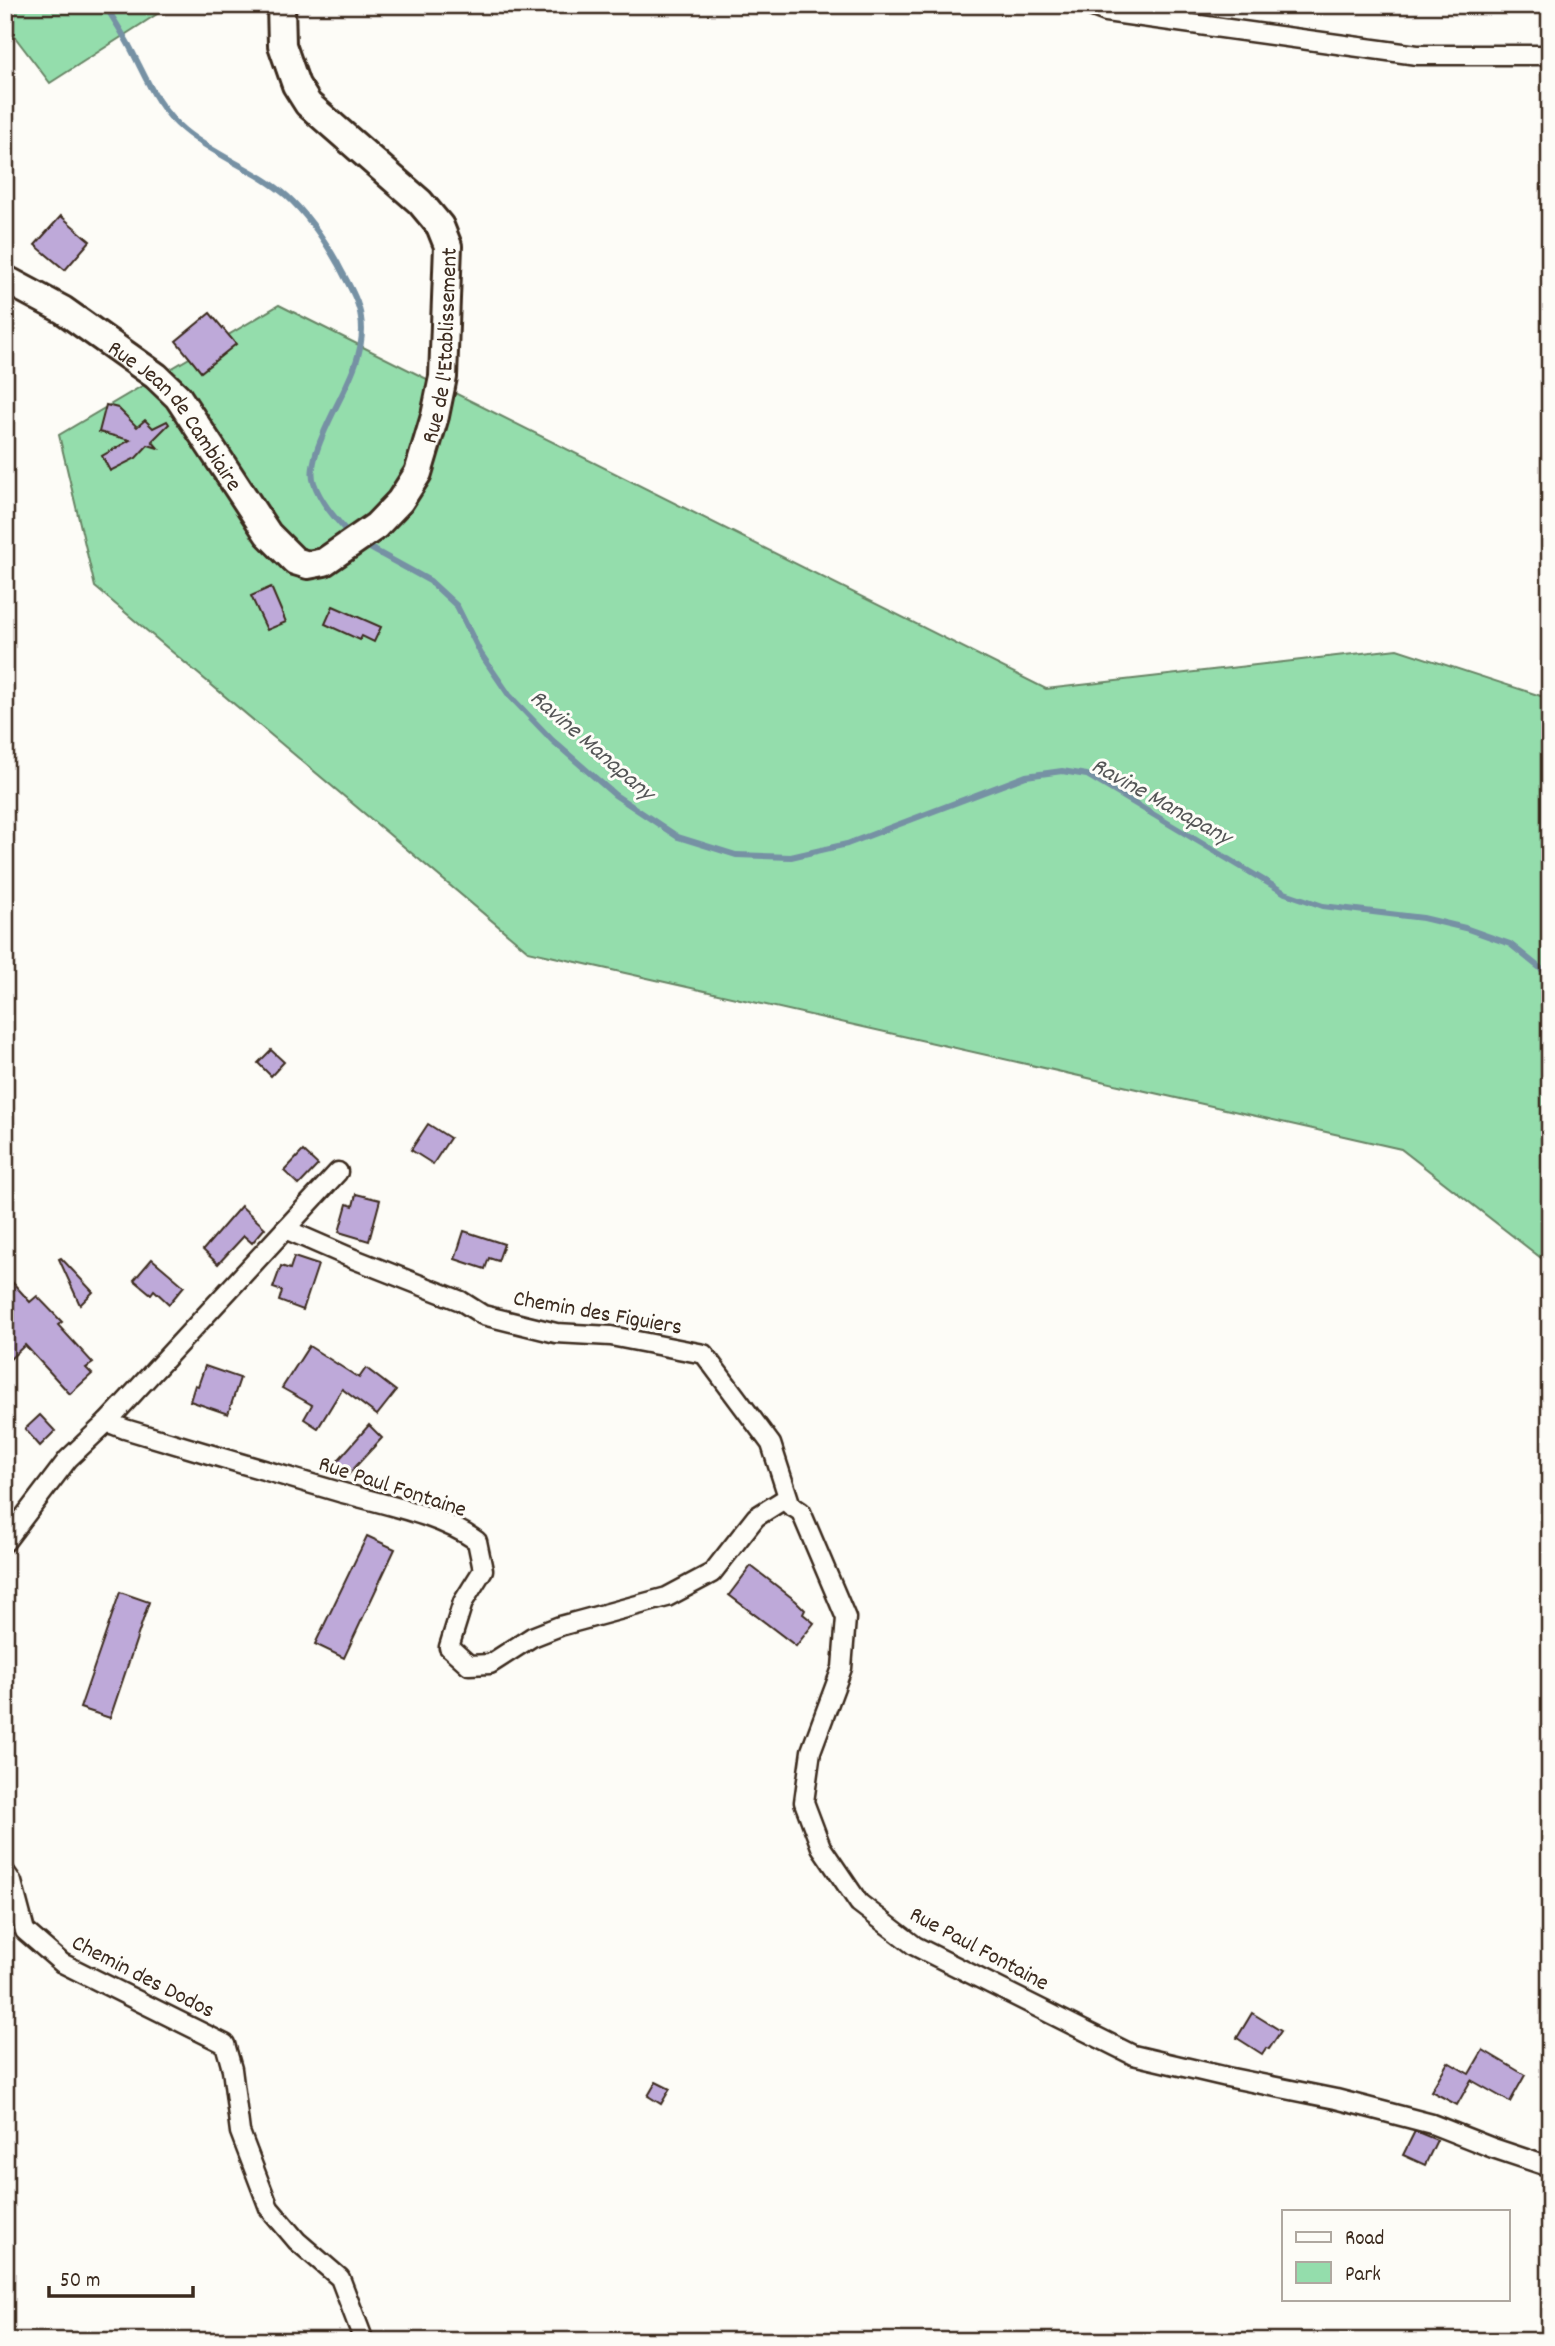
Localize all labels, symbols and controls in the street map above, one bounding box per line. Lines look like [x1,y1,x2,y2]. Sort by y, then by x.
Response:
street label: Rue de l'Etablissement [415,247,468,448]
street label: Rue Jean de Cambiaire [100,334,249,499]
water label: Ravine Manapany [521,682,663,812]
water label: Ravine Manapany [1084,750,1240,857]
street label: Chemin des Figuiers [510,1283,684,1346]
street label: Rue Paul Fontaine [314,1449,470,1528]
street label: Rue Paul Fontaine [903,1899,1054,2001]
street label: Chemin des Dodos [65,1928,220,2028]
legend [1282,2210,1510,2300]
text: Road [1345,2225,1384,2255]
scale bar [49,2255,192,2299]
text: Park [1345,2261,1381,2291]
text: 50 m [60,2267,100,2297]

